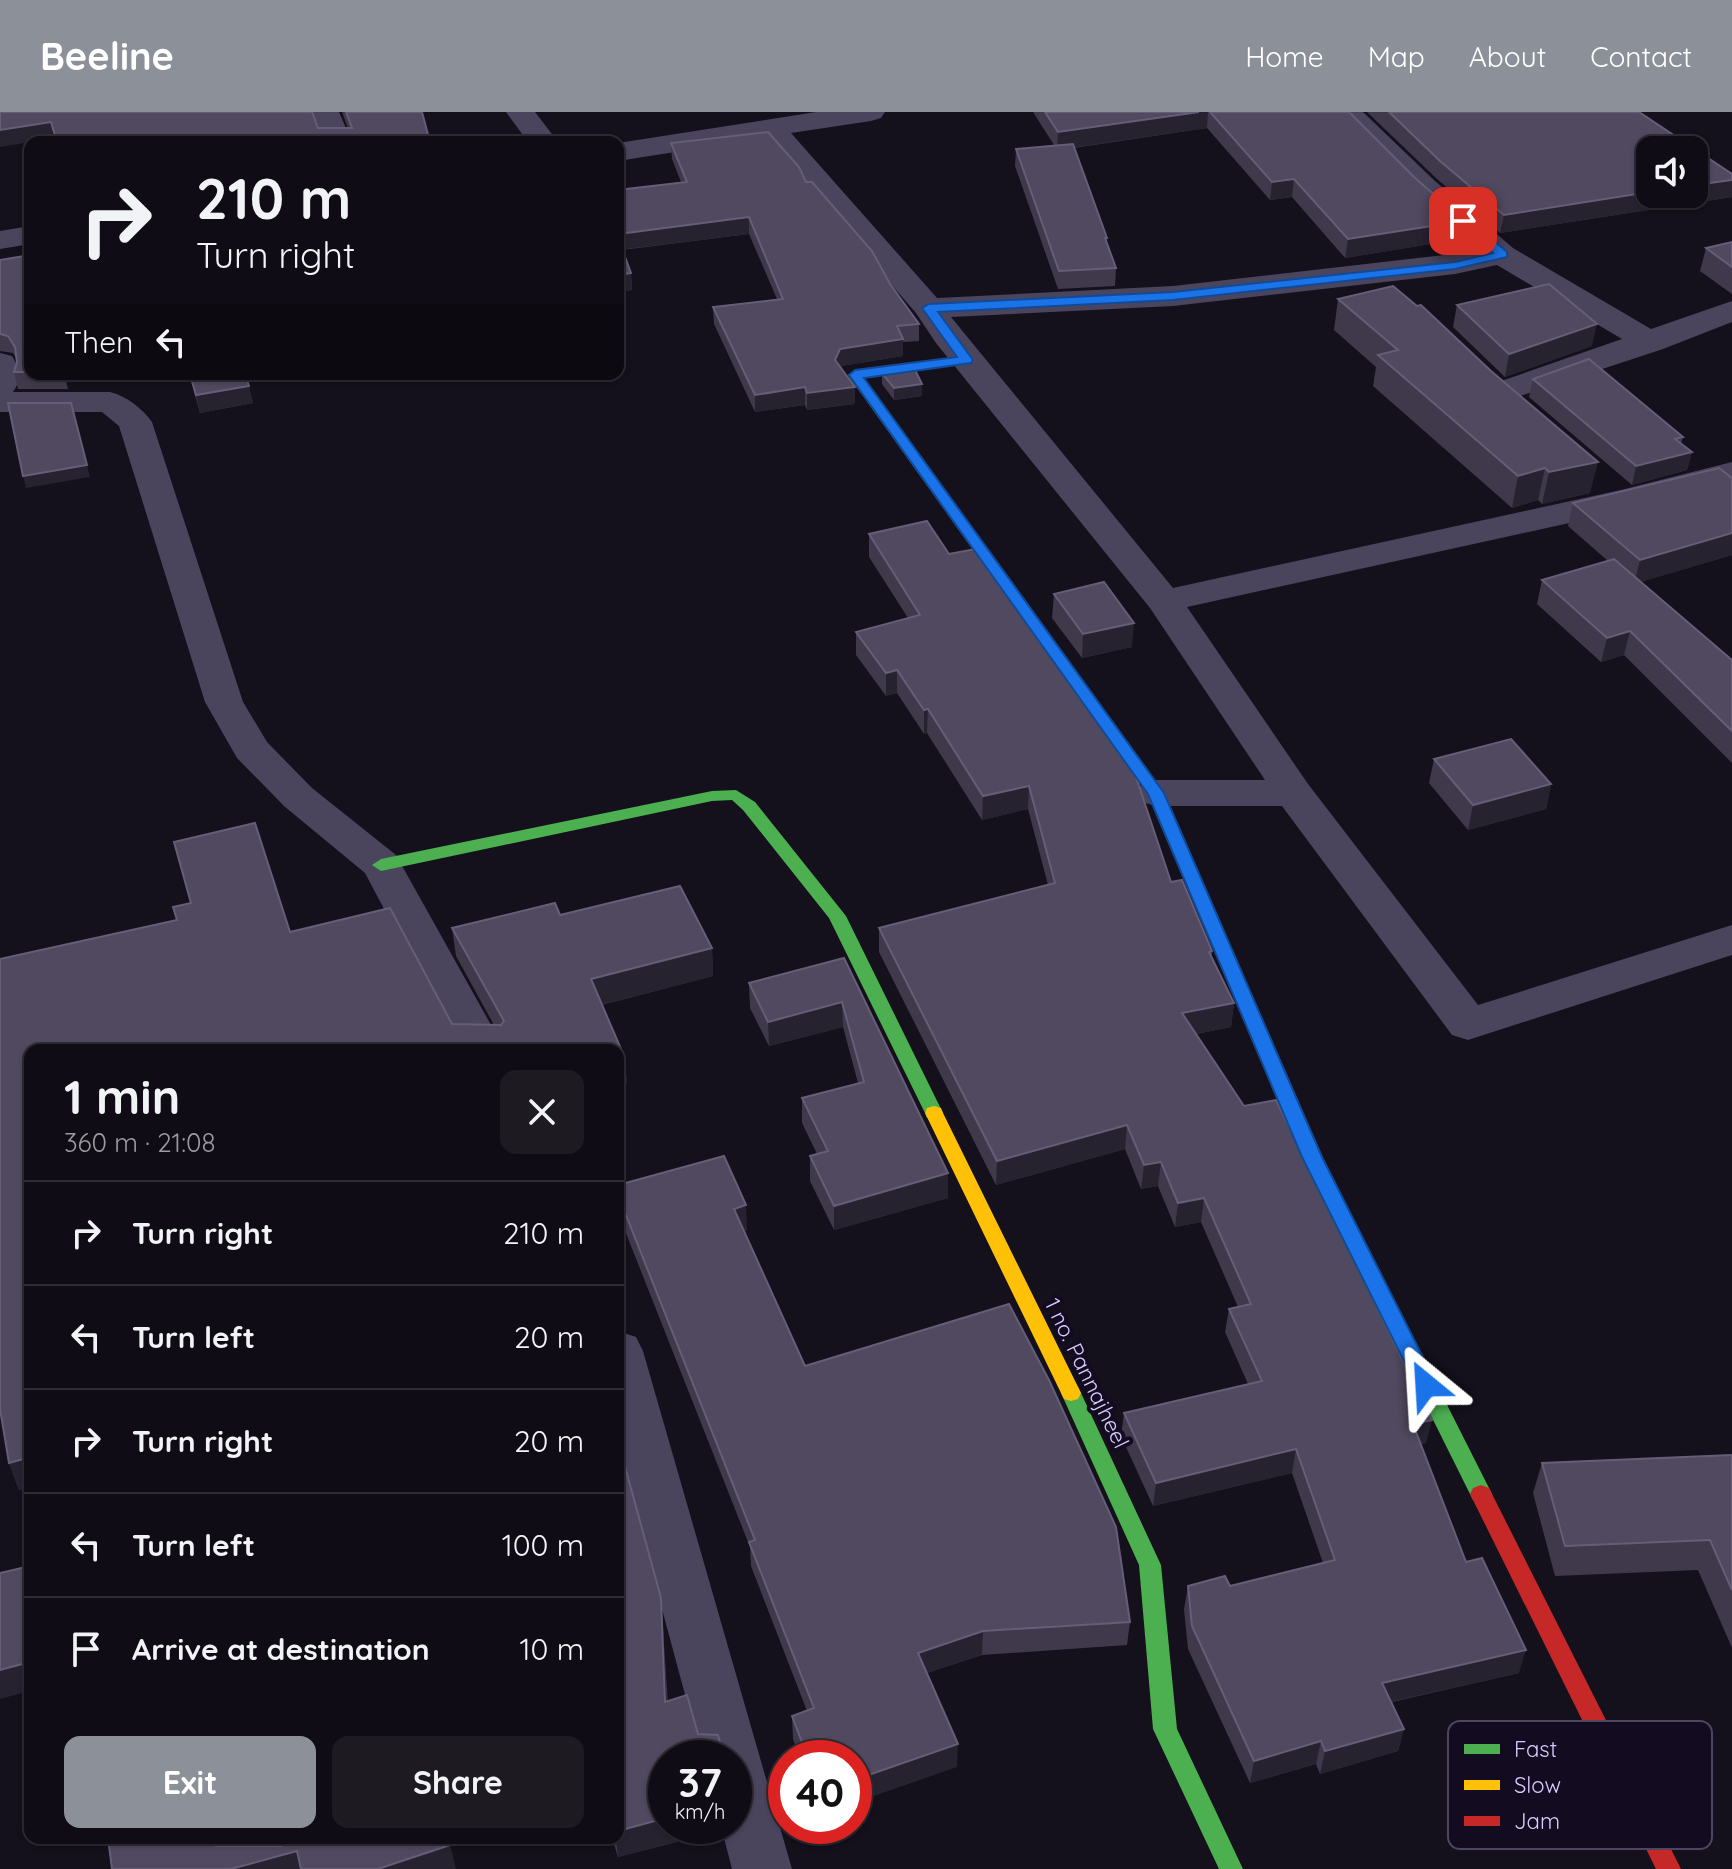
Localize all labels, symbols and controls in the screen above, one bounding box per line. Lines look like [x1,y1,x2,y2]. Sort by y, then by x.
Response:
text: Beeline [40,32,174,80]
text: Home [1245,39,1324,74]
text: Map [1368,39,1425,74]
text: About [1469,39,1546,74]
text: Contact [1590,39,1692,74]
map controls [1636,136,1708,208]
button: sound [1636,136,1708,208]
text: 210 m [196,163,351,233]
icon: right [64,168,168,272]
pin [1429,187,1497,255]
icon: arrive [1441,199,1485,243]
text: Turn right [196,232,355,277]
icon: left [149,320,193,364]
text: Then [64,323,133,361]
text: 1 min [64,1066,180,1126]
button: close [500,1070,584,1154]
text: 360 m · 21:08 [64,1126,216,1159]
icon: right [64,1211,108,1255]
text: Turn right [132,1214,273,1252]
text: 210 m [503,1214,584,1252]
street label: 1 no. Pannajheel [1039,1293,1135,1453]
icon: left [64,1315,108,1359]
text: Turn left [132,1318,255,1356]
text: 20 m [514,1318,584,1356]
position arrow [1384,1343,1468,1427]
icon: right [64,1419,108,1463]
text: Turn right [132,1422,273,1460]
text: 20 m [514,1422,584,1460]
icon: left [64,1523,108,1567]
text: Turn left [132,1526,255,1564]
text: 100 m [502,1526,584,1564]
icon: arrive [64,1627,108,1671]
text: Arrive at destination [132,1630,430,1668]
text: 10 m [520,1630,584,1668]
legend [1448,1721,1712,1849]
text: Fast [1514,1735,1557,1763]
button: Exit [64,1736,316,1828]
button: Share [332,1736,584,1828]
speed limit sign: 40 [768,1740,872,1844]
text: 37 [678,1757,722,1807]
text: Slow [1514,1771,1561,1799]
text: km/h [675,1799,725,1824]
text: Jam [1514,1807,1560,1835]

